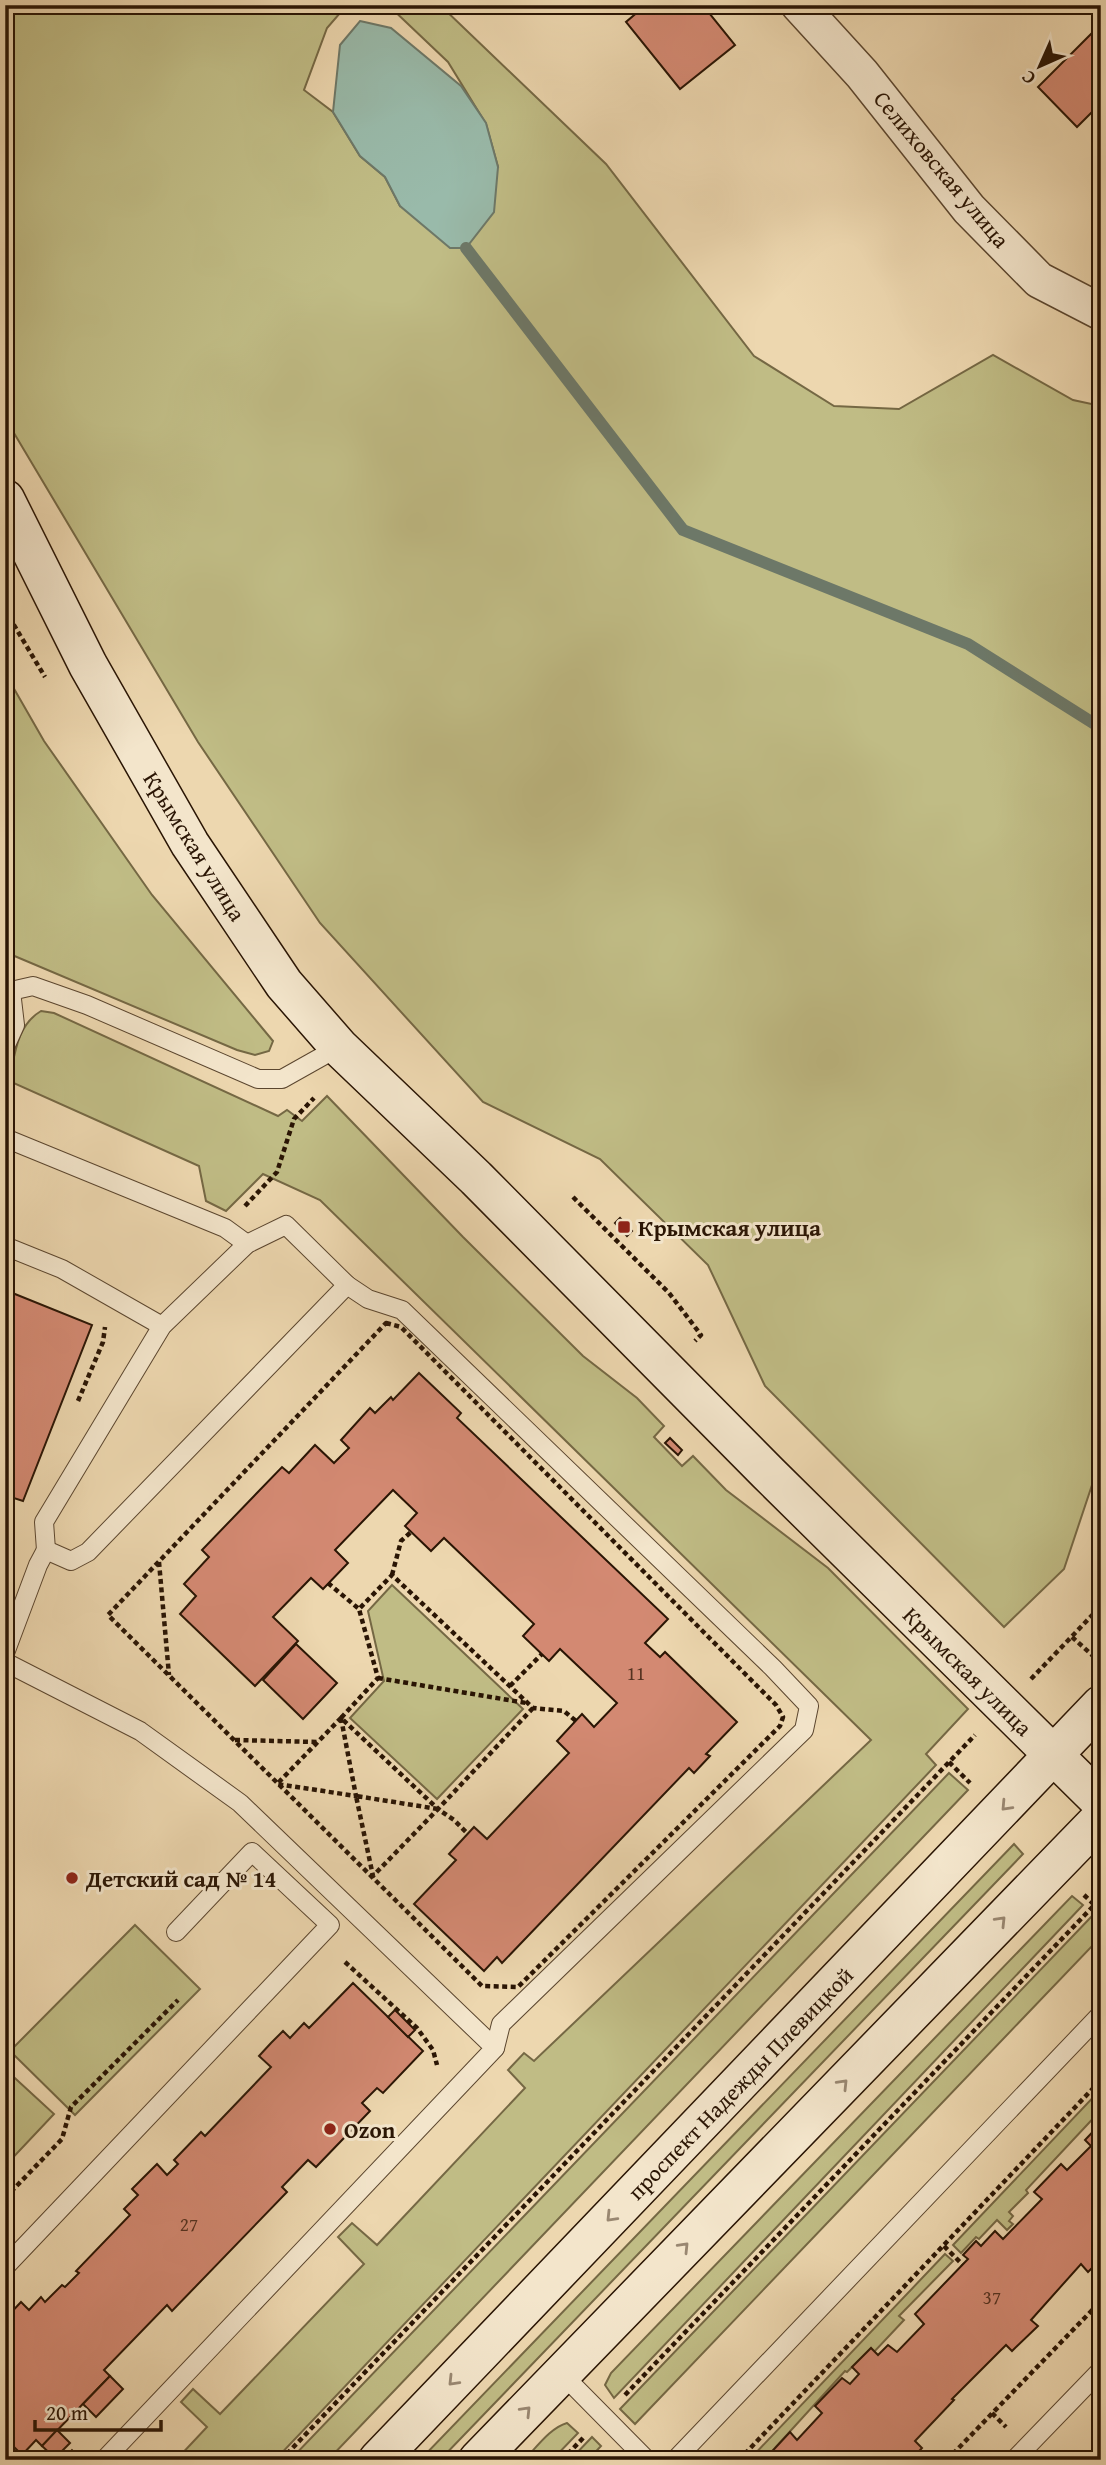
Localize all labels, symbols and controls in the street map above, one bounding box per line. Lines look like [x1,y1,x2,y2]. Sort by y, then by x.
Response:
north arrow [1004,32,1074,102]
text: С [1014,64,1042,92]
street label: Селиховская улица [866,83,1018,255]
street label: Крымская улица [136,765,254,927]
place label: Крымская улица [638,1211,821,1244]
marker: Крымская улица [616,1219,632,1235]
street label: Крымская улица [896,1599,1040,1743]
house number: 11 [627,1659,645,1687]
one-way arrow [1002,1798,1014,1811]
place label: Детский сад № 14 [85,1862,276,1895]
marker: Детский сад № 14 [64,1870,80,1886]
one-way arrow [992,1916,1005,1929]
street label: проспект Надежды Плевицкой [619,1959,861,2207]
one-way arrow [834,2079,847,2092]
place label: Ozon [344,2113,396,2146]
marker: Ozon [322,2121,338,2137]
one-way arrow [606,2209,619,2222]
house number: 27 [180,2210,198,2238]
one-way arrow [676,2243,689,2256]
house number: 37 [983,2283,1001,2311]
one-way arrow [449,2373,462,2386]
scale bar [35,2388,161,2432]
text: 20 m [46,2397,88,2428]
one-way arrow [517,2406,530,2419]

